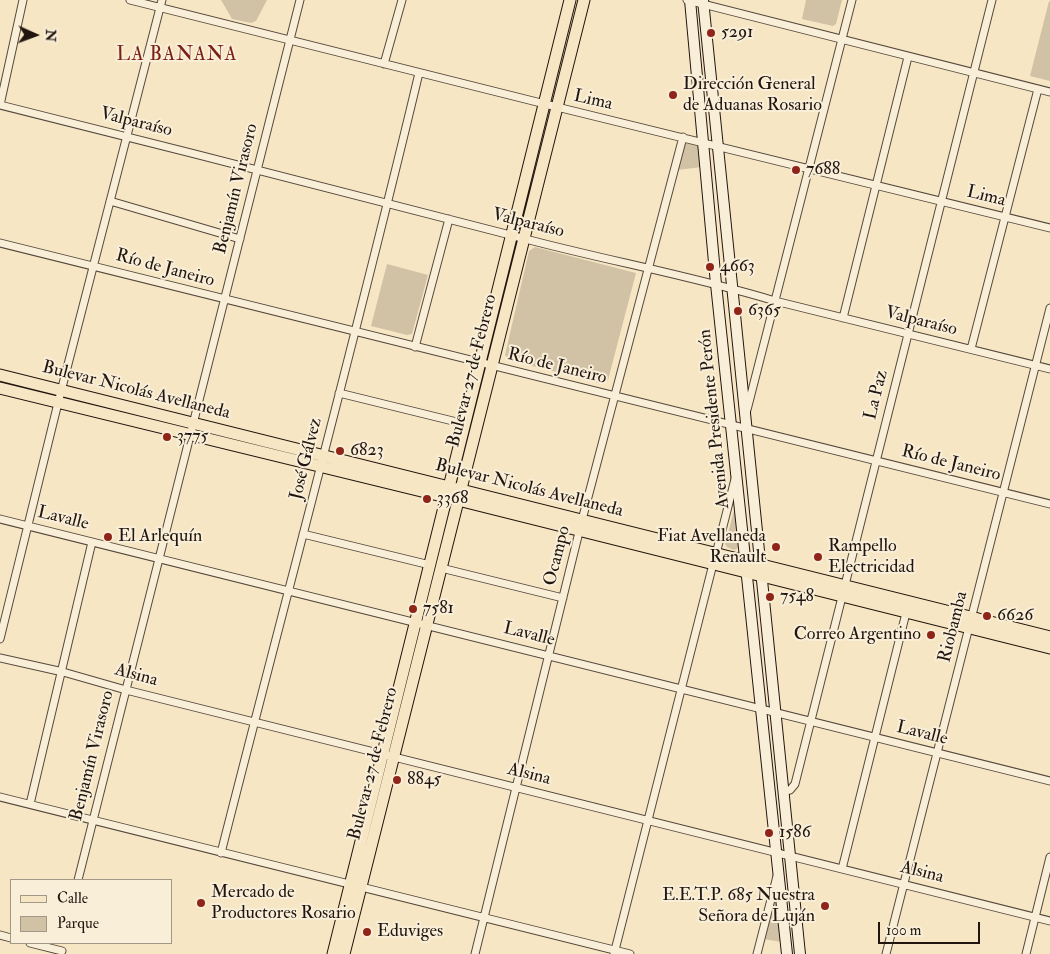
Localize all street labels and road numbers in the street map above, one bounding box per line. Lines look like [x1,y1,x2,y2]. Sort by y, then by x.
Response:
street label: Lima [571,86,615,116]
street label: Valparaíso [98,104,174,142]
street label: Benjamín Virasoro [210,122,264,256]
street label: Lima [964,182,1008,212]
street label: Valparaíso [490,205,566,243]
street label: Río de Janeiro [113,245,217,293]
street label: Bulevar 27 de Febrero [444,292,502,450]
street label: Valparaíso [883,303,959,341]
street label: Avenida Presidente Perón [695,328,735,510]
street label: Río de Janeiro [505,344,609,390]
street label: Bulevar Nicolás Avellaneda [40,357,232,425]
street label: La Paz [860,368,894,422]
street label: José Gálvez [286,416,328,502]
street label: Río de Janeiro [899,441,1003,487]
street label: Bulevar Nicolás Avellaneda [433,455,625,523]
street label: Lavalle [35,502,91,536]
street label: Ocampo [540,524,576,588]
street label: Riobamba [935,589,973,665]
street label: Lavalle [501,618,557,652]
street label: Alsina [112,660,160,692]
street label: Bulevar 27 de Febrero [345,685,403,843]
street label: Benjamín Virasoro [66,689,120,823]
street label: Lavalle [894,717,950,751]
street label: Alsina [505,759,553,791]
street label: Alsina [898,857,946,889]

